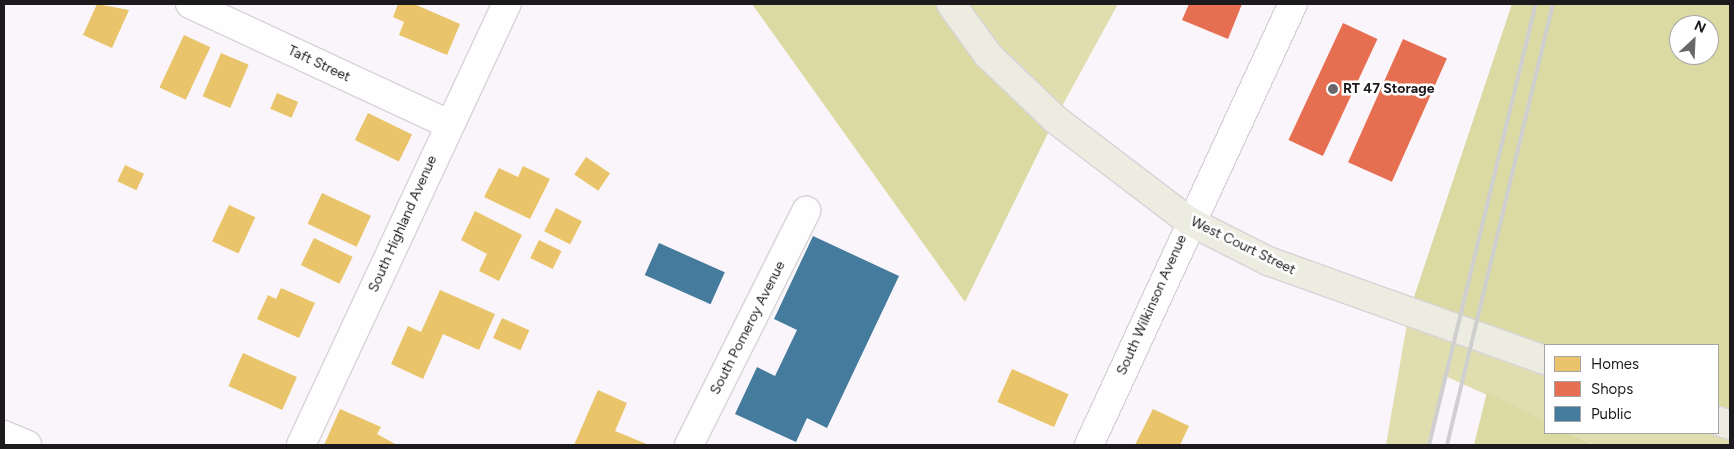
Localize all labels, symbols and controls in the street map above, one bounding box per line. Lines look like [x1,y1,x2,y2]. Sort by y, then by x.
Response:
north arrow [1669,15,1719,65]
text: N [1692,17,1709,37]
street label: Taft Street [285,42,353,86]
place label: RT 47 Storage [1343,81,1434,97]
marker: RT 47 Storage [1327,83,1339,95]
street label: South Highland Avenue [365,153,441,295]
street label: West Court Street [1188,213,1298,279]
street label: South Wilkinson Avenue [1113,232,1191,378]
street label: South Pomeroy Avenue [707,258,789,398]
legend [1544,344,1719,434]
text: Homes [1591,355,1639,373]
text: Shops [1591,380,1633,398]
text: Public [1591,405,1632,423]

